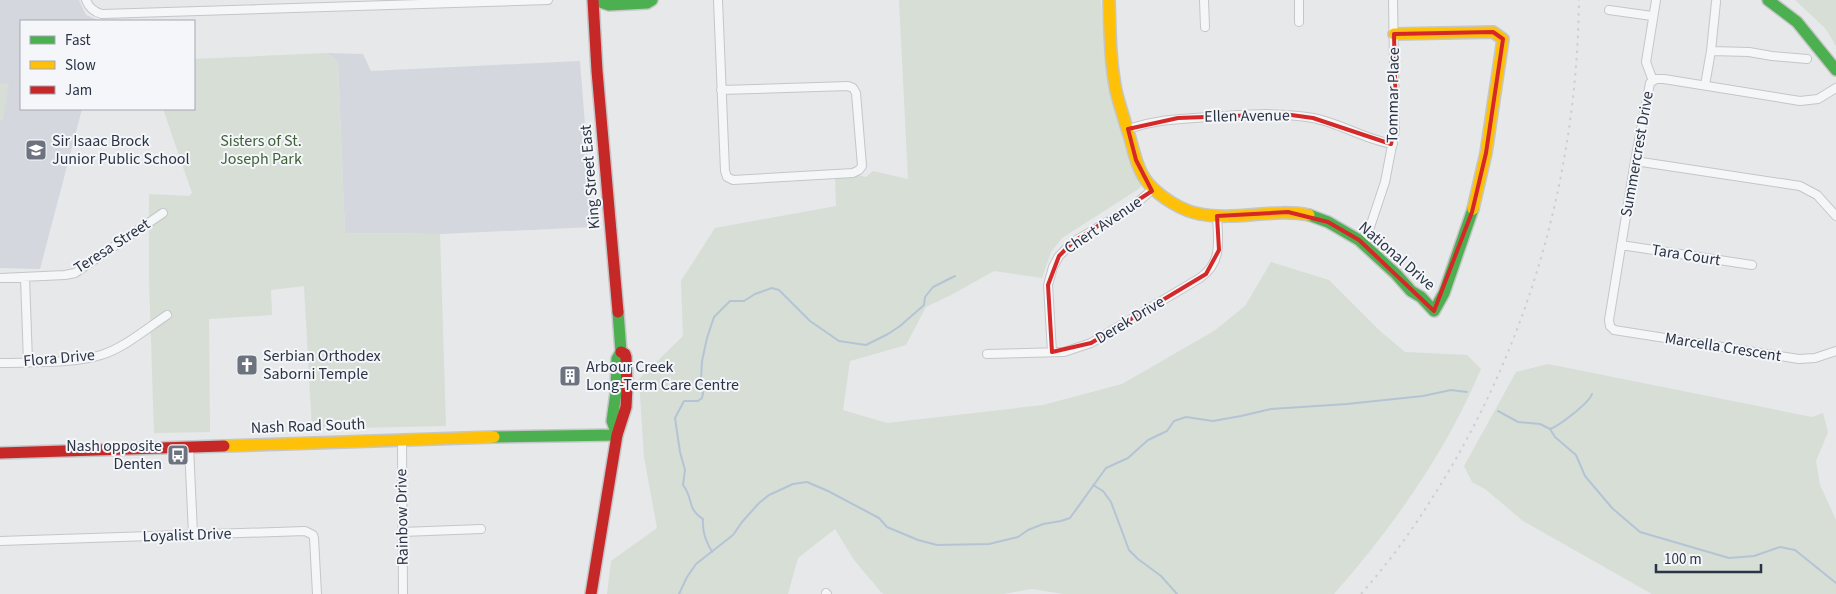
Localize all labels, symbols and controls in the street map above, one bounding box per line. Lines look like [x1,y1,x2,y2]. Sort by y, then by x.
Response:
legend [20,20,195,110]
text: Fast [65,30,91,51]
street label: Tommar Place [1381,47,1405,143]
text: Slow [65,55,96,76]
text: Jam [65,80,92,101]
street label: Summercrest Drive [1615,89,1659,219]
street label: Ellen Avenue [1204,104,1290,128]
street label: King Street East [574,123,606,230]
place label: Sir Isaac Brock Junior Public School [52,130,190,170]
park label: Sisters of St. Joseph Park [220,130,302,170]
school or university icon: Sir Isaac Brock Junior Public School [24,138,48,162]
street label: Chert Avenue [1060,191,1146,259]
street label: Teresa Street [70,213,155,279]
street label: National Drive [1354,217,1440,295]
street label: Tara Court [1650,239,1723,271]
street label: Derek Drive [1091,291,1169,349]
street label: Marcella Crescent [1663,327,1783,367]
street label: Flora Drive [22,344,96,372]
place label: Serbian Orthodex Saborni Temple [263,345,381,385]
church icon: Serbian Orthodex Saborni Temple [235,353,259,377]
place label: Arbour Creek Long-Term Care Centre [586,356,739,396]
building icon: Arbour Creek Long-Term Care Centre [558,364,582,388]
street label: Nash Road South [250,413,366,439]
place label: Nash opposite Denten [66,435,162,475]
bus stop icon: Nash opposite Denten [166,443,190,467]
street label: Rainbow Drive [390,468,414,566]
street label: Loyalist Drive [142,522,232,548]
scale bar [1656,542,1761,574]
text: 100 m [1664,549,1702,570]

